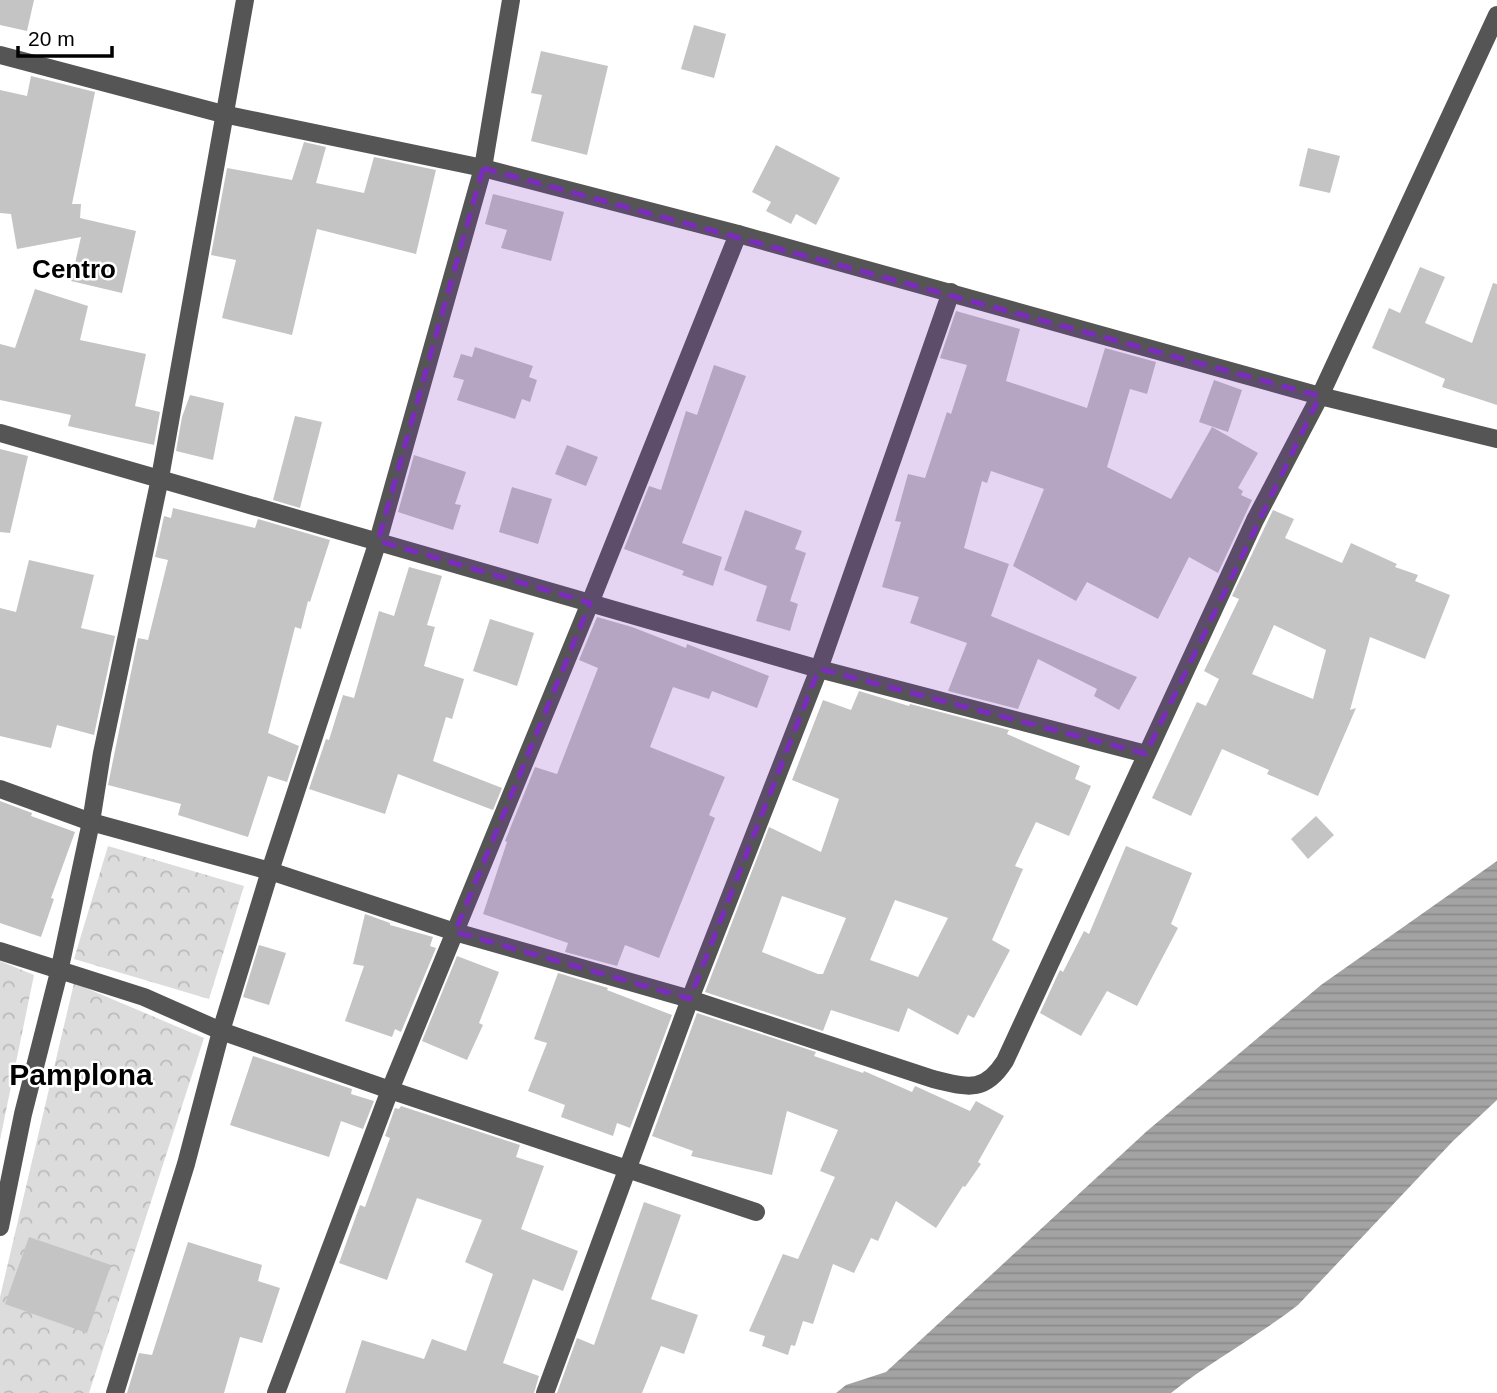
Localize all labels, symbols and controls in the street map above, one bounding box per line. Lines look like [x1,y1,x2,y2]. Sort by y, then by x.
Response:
scale bar [18,14,112,58]
text: 20 m [28,27,75,50]
district label: Centro [32,254,116,284]
district label: Pamplona [9,1058,153,1091]

